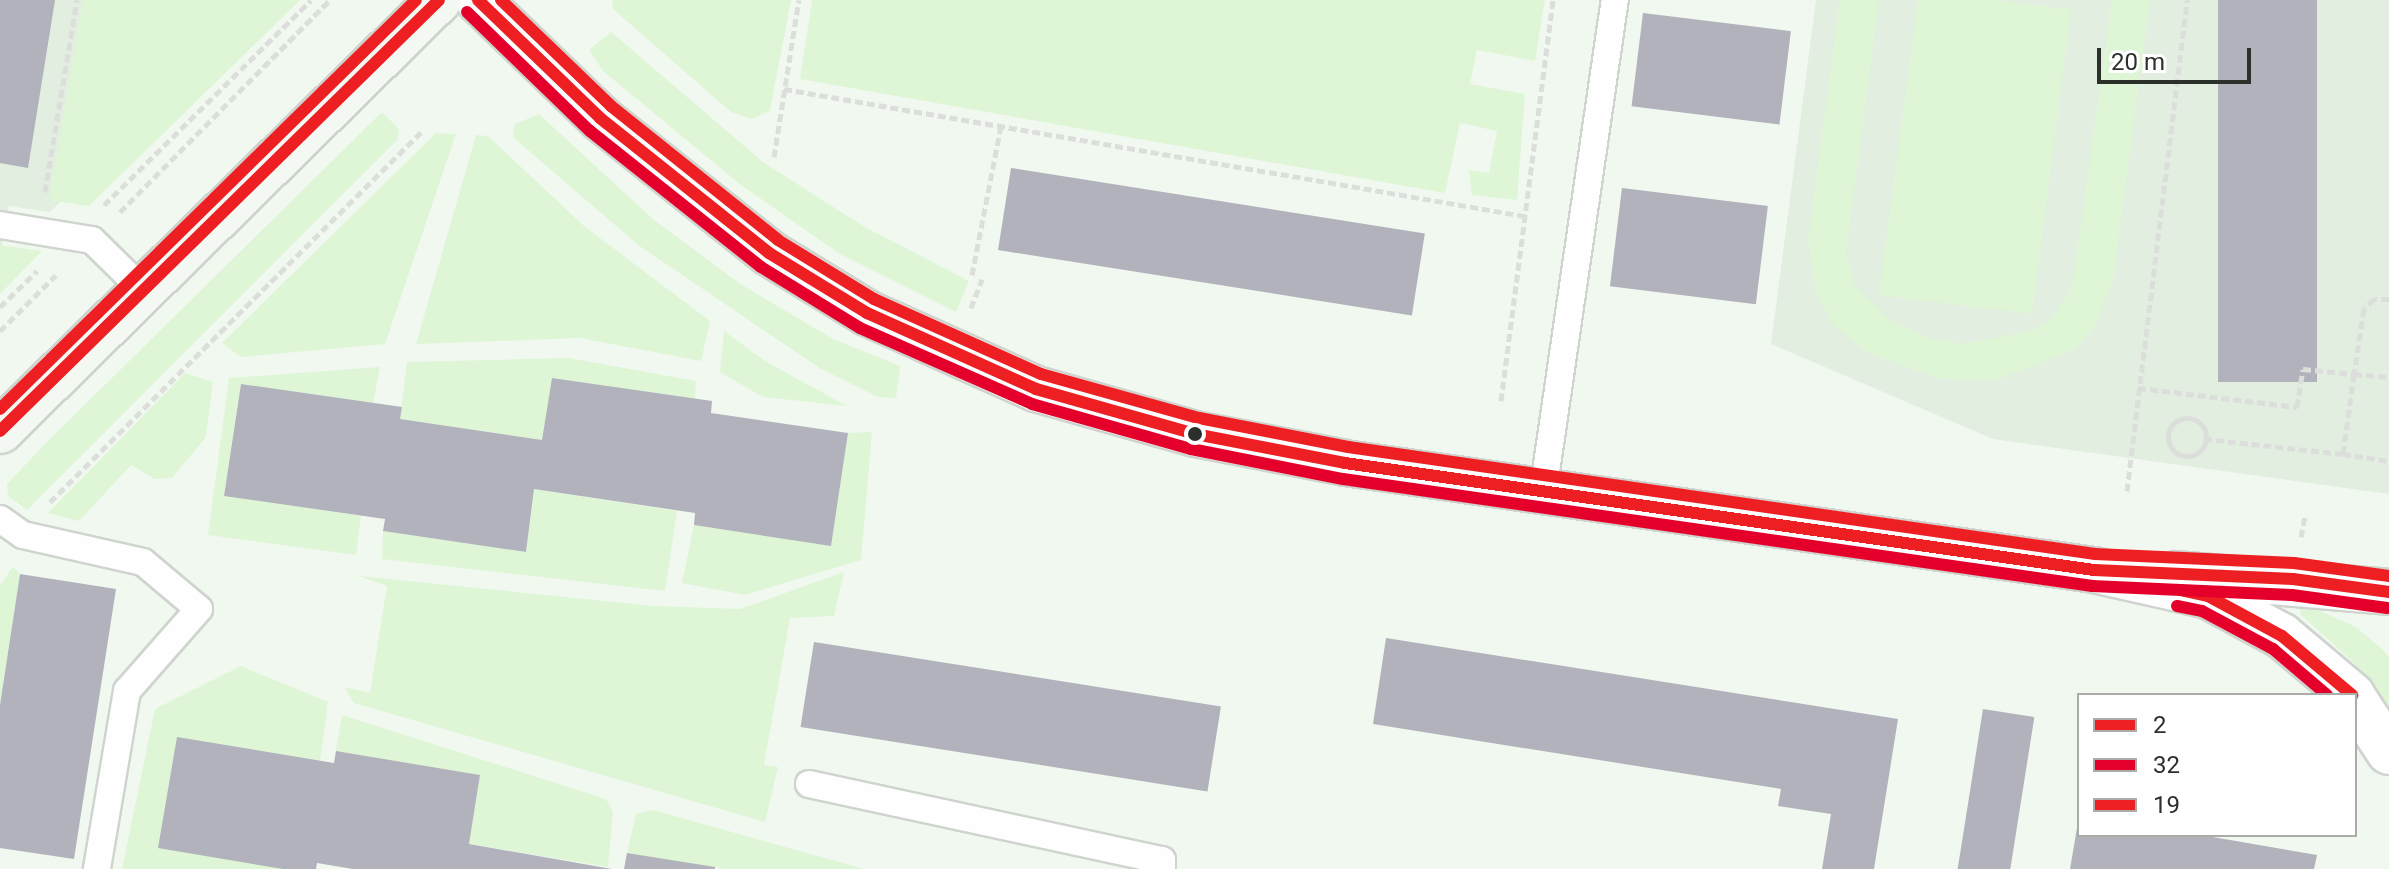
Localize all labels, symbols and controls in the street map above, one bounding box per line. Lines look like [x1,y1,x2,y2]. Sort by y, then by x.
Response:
scale bar [2101,32,2255,82]
text: 20 m [2111,48,2165,76]
unlabelled marker [1187,426,1203,442]
legend [2077,693,2357,837]
text: 2 [2153,711,2167,739]
text: 32 [2153,751,2180,779]
text: 19 [2153,791,2180,819]

